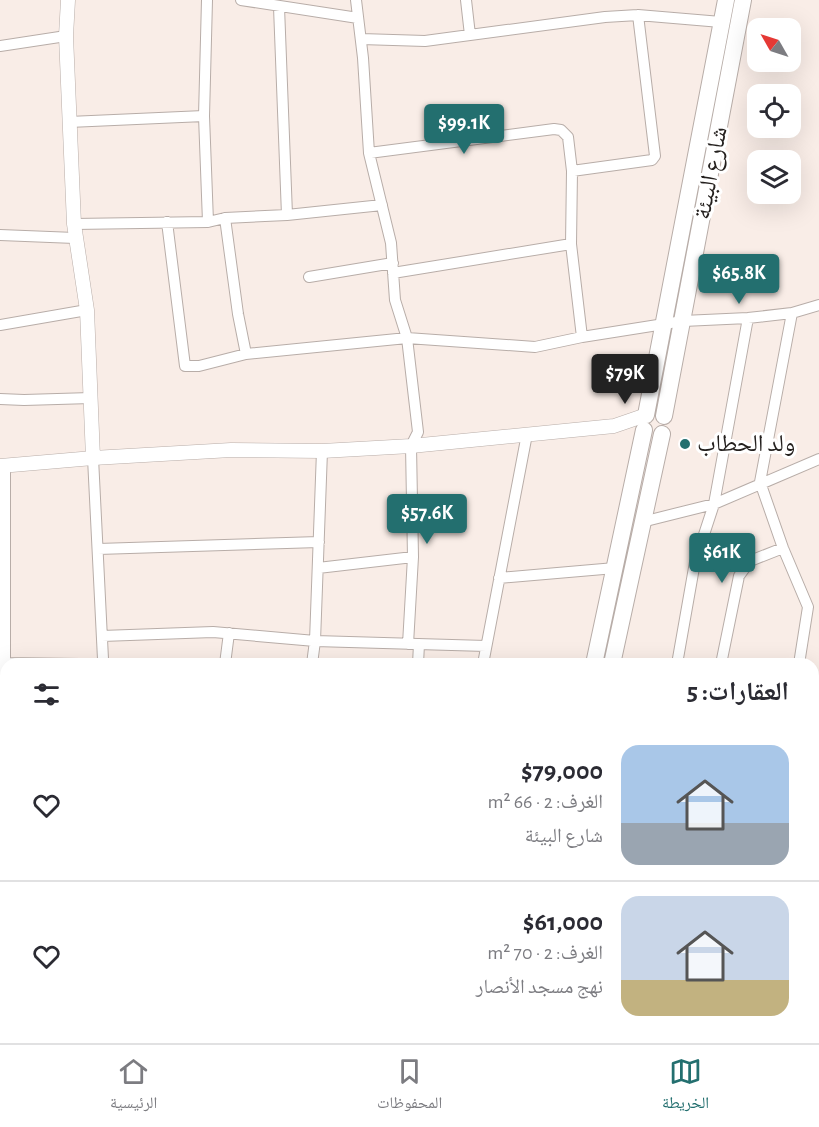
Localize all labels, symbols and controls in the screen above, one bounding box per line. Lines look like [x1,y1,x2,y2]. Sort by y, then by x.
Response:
north arrow [747,18,801,72]
map controls [747,18,801,204]
button: locate [747,84,801,138]
pin: $99.1K [415,104,513,155]
text: $99.1K [438,113,490,133]
street label: شارع البيئة [690,125,734,222]
button: layers [747,150,801,204]
pin: $65.8K [690,254,788,305]
text: $65.8K [712,263,766,283]
pin: $79K [589,354,661,405]
text: $79K [606,363,644,383]
place label: ولد الحطاب [697,432,795,457]
marker: ولد الحطاب [678,437,692,451]
pin: $57.6K [378,494,476,545]
text: $57.6K [401,503,453,523]
pin: $61K [686,533,758,584]
text: $61K [703,542,741,562]
icon: filters [30,678,63,711]
text: العقارات: 5 [687,679,789,705]
text: $79,000 [521,758,603,784]
icon: home [669,769,741,841]
icon: heart [30,789,63,822]
text: الغرف: 2 · 66 m² [487,792,603,812]
text: شارع البيئة [525,826,603,846]
text: $61,000 [523,909,603,935]
icon: home [669,920,741,992]
icon: heart [30,940,63,973]
text: الغرف: 2 · 70 m² [487,943,603,963]
text: نهج مسجد الأنصار [476,977,603,997]
tab: الرئيسية [110,1055,157,1118]
tab: المحفوظات [377,1055,442,1118]
tab: الخريطة [662,1055,709,1118]

